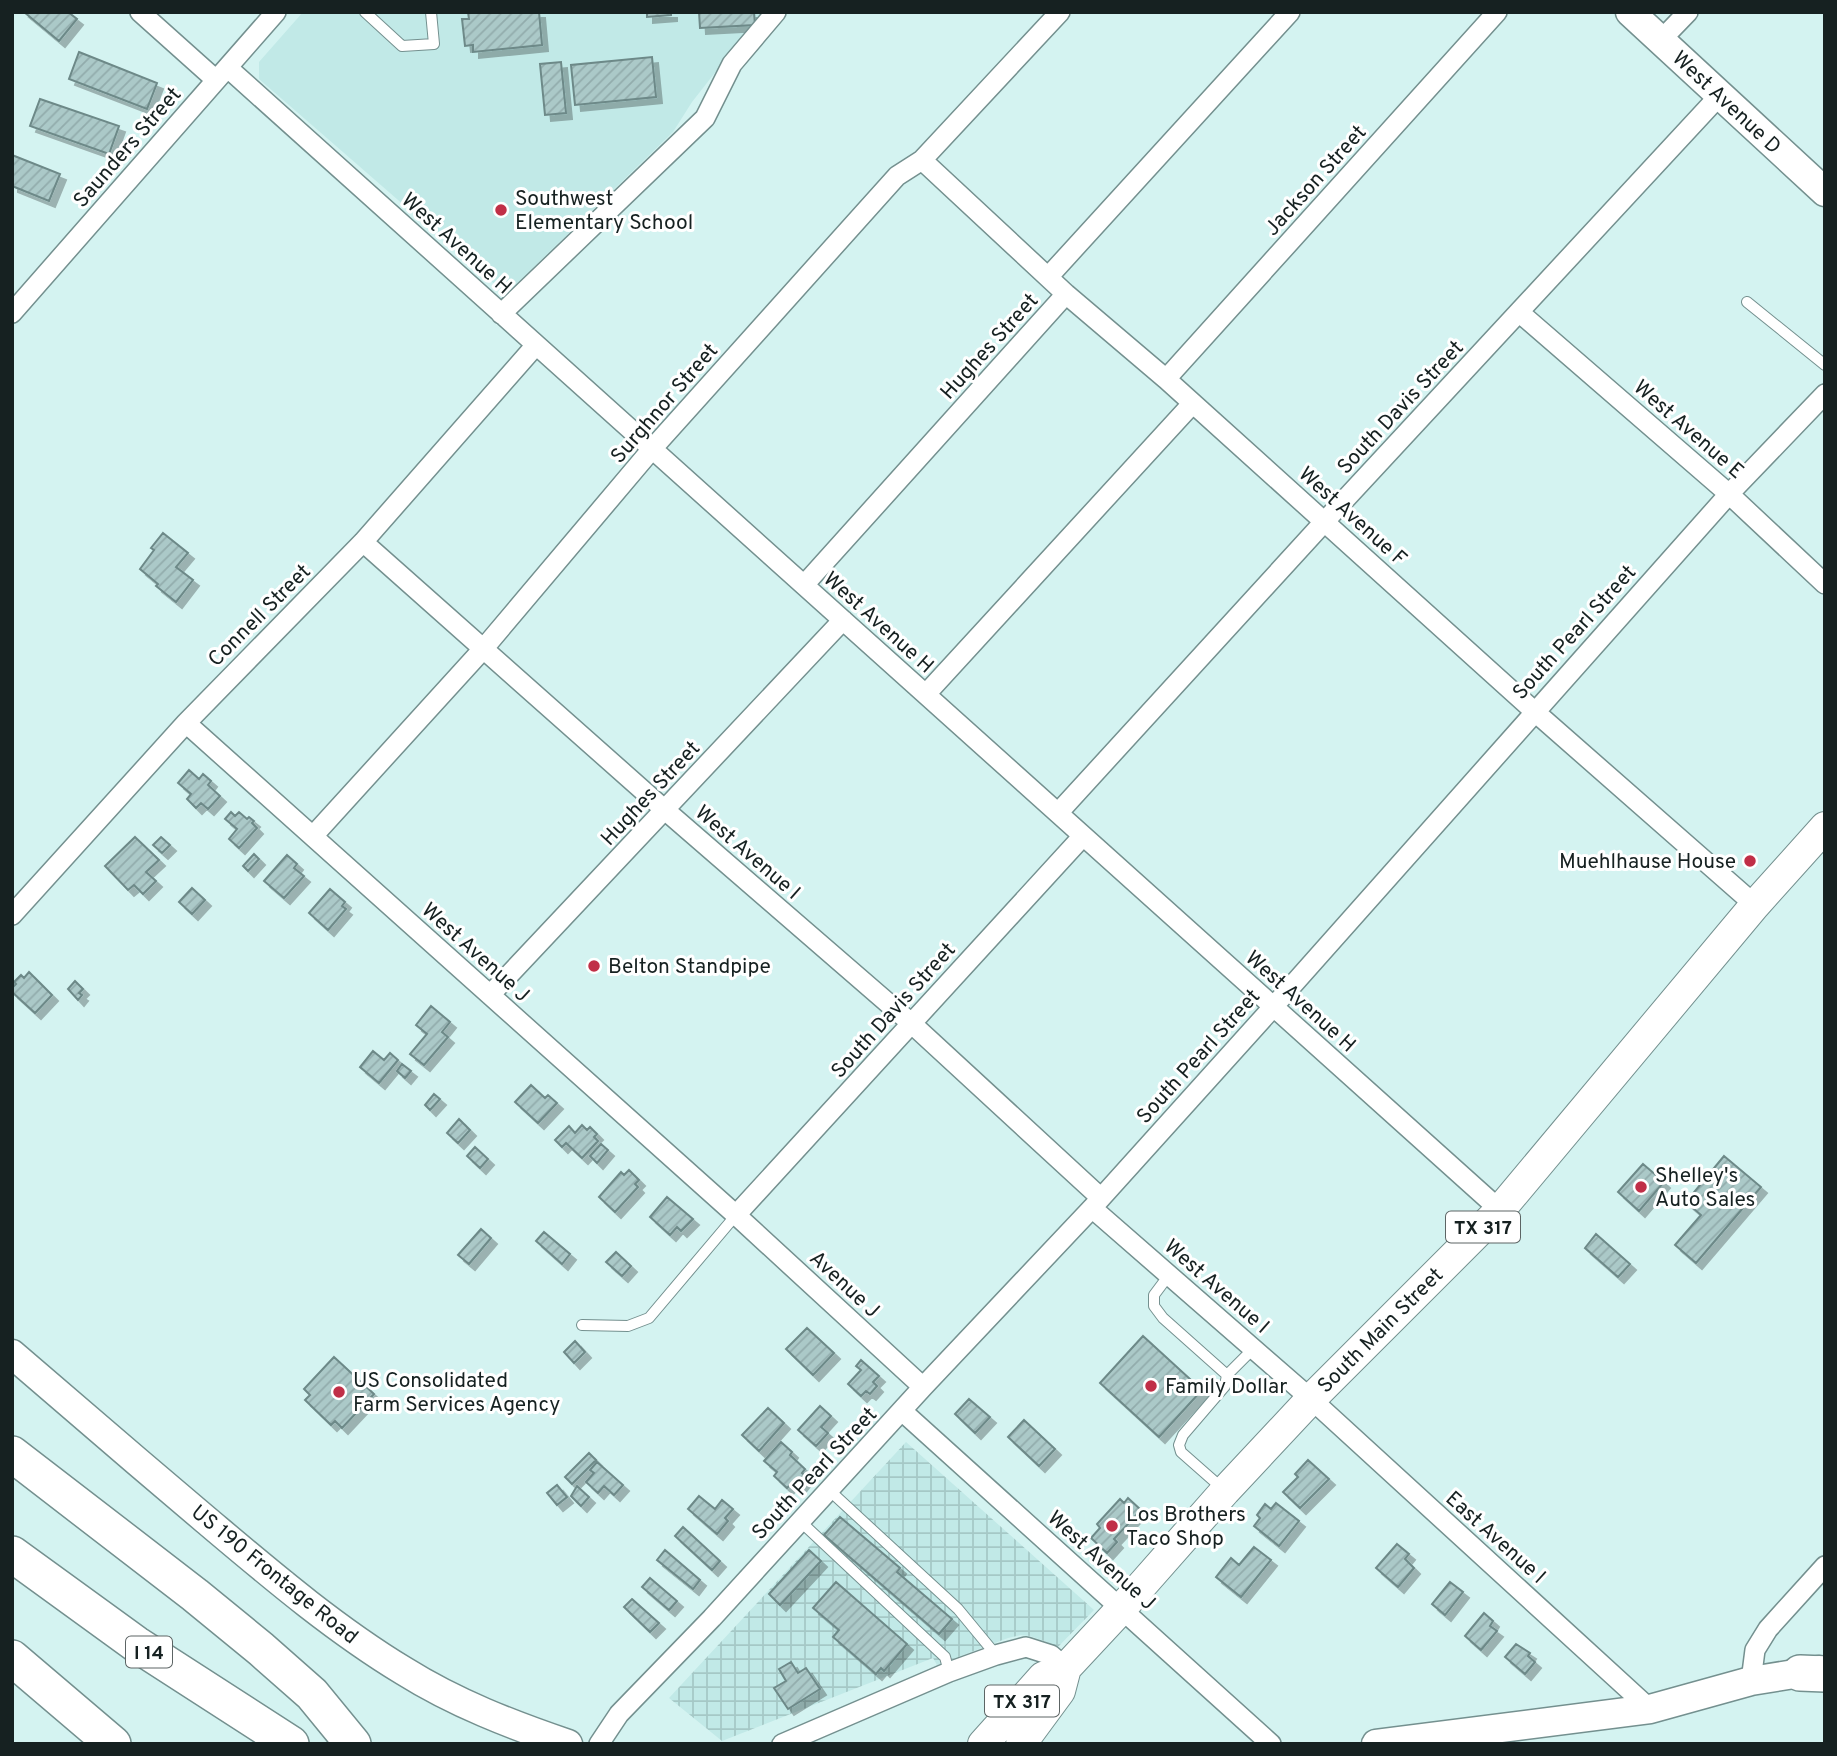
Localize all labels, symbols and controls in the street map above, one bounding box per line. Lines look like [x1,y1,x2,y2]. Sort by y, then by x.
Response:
street label: West Avenue D [1666,46,1786,161]
street label: Saunders Street [68,82,188,214]
street label: Jackson Street [1259,120,1373,242]
place label: Southwest Elementary School [515,186,693,237]
street label: West Avenue H [395,187,517,301]
marker: Southwest Elementary School [493,202,509,218]
street label: Hughes Street [935,288,1045,406]
street label: South Davis Street [1332,335,1470,481]
street label: Surghnor Street [605,338,725,470]
street label: West Avenue E [1627,375,1749,485]
street label: West Avenue F [1292,461,1412,573]
street label: Connell Street [203,559,317,673]
street label: South Pearl Street [1507,560,1643,706]
street label: West Avenue H [817,566,939,680]
street label: Hughes Street [596,736,707,852]
street label: West Avenue I [689,800,805,906]
place label: Muehlhause House [1559,849,1736,876]
marker: Muehlhause House [1742,853,1758,869]
street label: West Avenue J [415,897,535,1009]
street label: South Davis Street [826,937,962,1085]
street label: West Avenue H [1239,945,1361,1059]
place label: Belton Standpipe [608,954,771,981]
marker: Belton Standpipe [586,958,602,974]
street label: South Pearl Street [1131,984,1267,1130]
place label: Shelley's Auto Sales [1655,1163,1755,1214]
marker: Shelley's Auto Sales [1633,1179,1649,1195]
road number: TX 317 [1446,1212,1520,1242]
street label: West Avenue I [1158,1234,1274,1340]
street label: Avenue J [803,1246,885,1325]
street label: South Main Street [1312,1262,1450,1400]
place label: US Consolidated Farm Services Agency [353,1368,560,1419]
place label: Family Dollar [1165,1374,1287,1401]
marker: Family Dollar [1143,1378,1159,1394]
marker: US Consolidated Farm Services Agency [331,1384,347,1400]
street label: South Pearl Street [747,1402,884,1546]
street label: East Avenue I [1439,1486,1551,1590]
street label: US 190 Frontage Road [185,1499,363,1651]
place label: Los Brothers Taco Shop [1126,1502,1246,1553]
street label: West Avenue J [1041,1505,1161,1617]
marker: Los Brothers Taco Shop [1104,1518,1120,1534]
road number: I 14 [126,1636,172,1668]
road number: TX 317 [985,1686,1059,1716]

